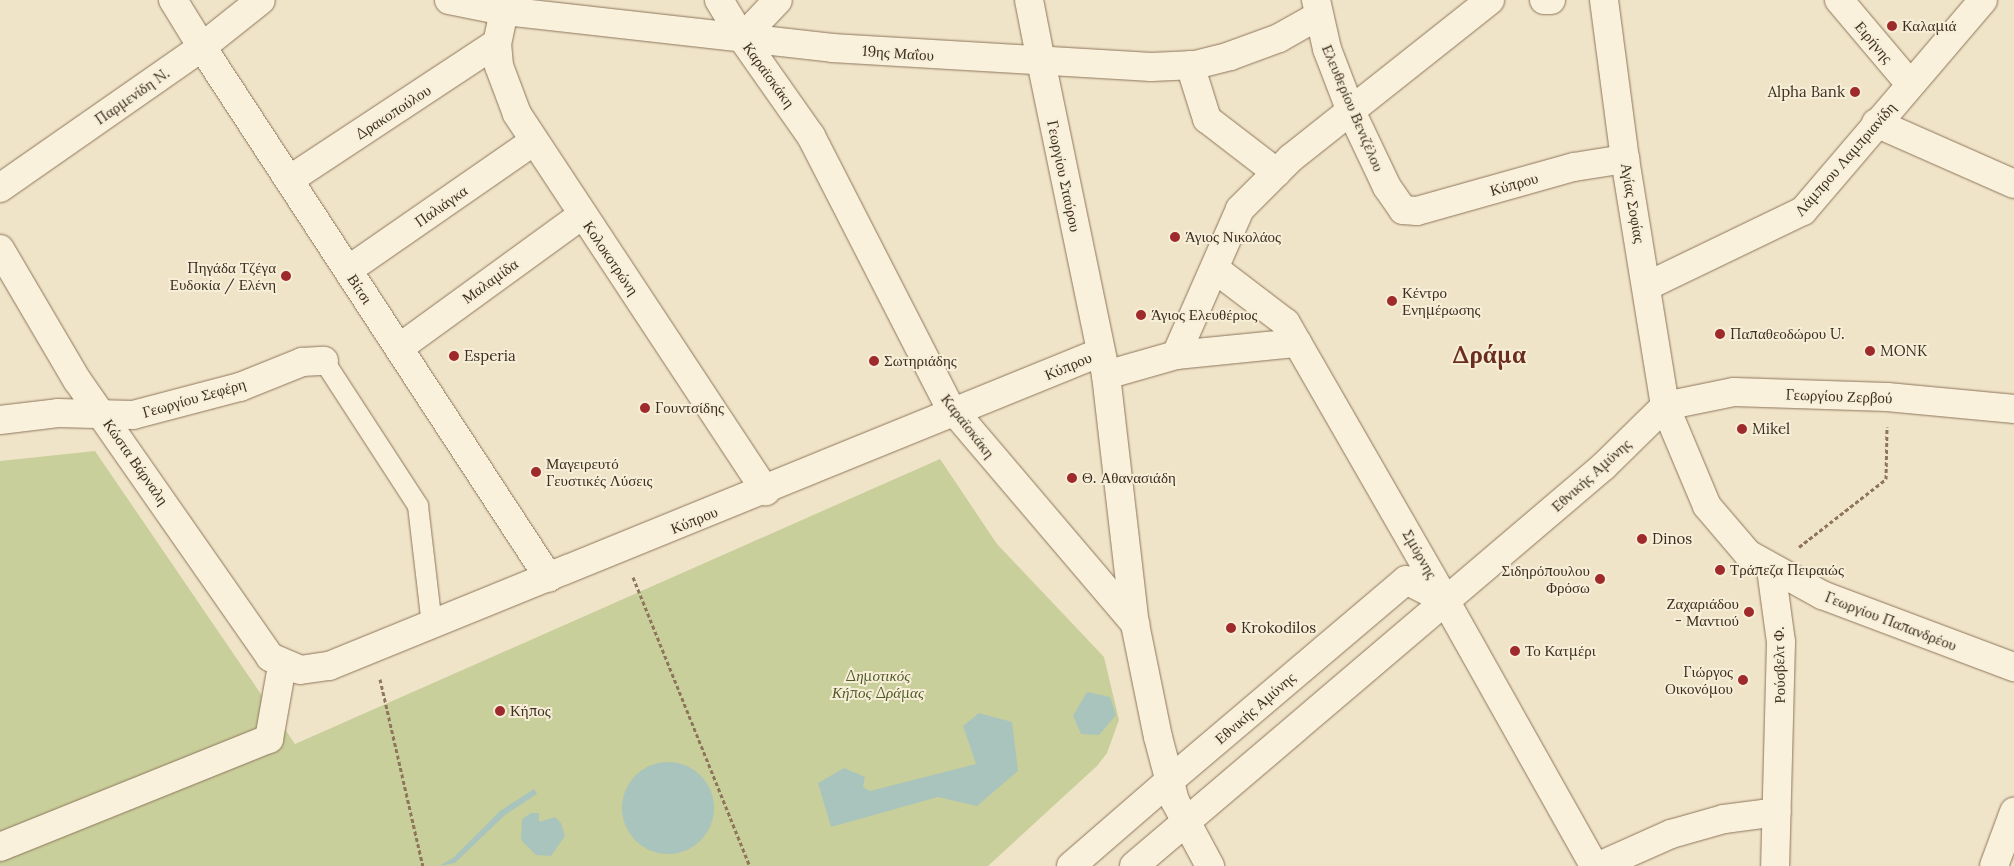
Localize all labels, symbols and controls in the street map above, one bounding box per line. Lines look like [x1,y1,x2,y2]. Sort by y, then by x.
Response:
street label: Ειρήνης [1851,17,1897,67]
place label: Καλαμιά [1902,17,1956,35]
marker: Καλαμιά [1886,20,1898,32]
street label: Καραϊσκάκη [739,39,799,111]
street label: 19ης Μαΐου [861,42,935,64]
street label: Ελευθερίου Βενιζέλου [1318,42,1388,174]
street label: Παρμενίδη N. [91,64,173,128]
street label: Δρακοπούλου [352,81,434,143]
place label: Alpha Bank [1768,83,1845,101]
marker: Alpha Bank [1849,86,1861,98]
street label: Λάμπρου Λαμπριανίδη [1791,98,1899,220]
street label: Γεωργίου Σταύρου [1043,119,1085,233]
street label: Αγίας Σοφίας [1617,162,1649,244]
street label: Κύπρου [1488,169,1540,199]
street label: Παλιάγκα [411,181,471,231]
street label: Κολοκοτρώνη [580,217,642,299]
place label: Άγιος Νικολάος [1185,228,1281,246]
marker: Άγιος Νικολάος [1169,231,1181,243]
street label: Μαλαμίδα [459,255,521,307]
place label: Πηγάδα Τζέγα Ευδοκία / Ελένη [170,258,276,293]
marker: Πηγάδα Τζέγα Ευδοκία / Ελένη [280,270,292,282]
street label: Βίτσι [344,271,376,307]
place label: Κέντρο Ενημέρωσης [1402,283,1481,318]
marker: Κέντρο Ενημέρωσης [1386,295,1398,307]
place label: Άγιος Ελευθέριος [1151,306,1257,324]
marker: Άγιος Ελευθέριος [1135,309,1147,321]
place label: Παπαθεοδώρου U. [1730,325,1845,343]
marker: Παπαθεοδώρου U. [1714,328,1726,340]
district label: Δράμα [1452,339,1526,369]
place label: MONK [1880,342,1927,360]
marker: MONK [1864,345,1876,357]
place label: Esperia [464,347,516,365]
street label: Κύπρου [1042,348,1094,384]
marker: Esperia [448,350,460,362]
place label: Σωτηριάδης [884,352,957,370]
marker: Σωτηριάδης [868,355,880,367]
street label: Γεωργίου Σεφέρη [140,375,248,421]
street label: Γεωργίου Ζερβού [1785,385,1893,407]
street label: Καραϊσκάκη [937,390,999,462]
place label: Γουντσίδης [655,399,724,417]
marker: Γουντσίδης [639,402,651,414]
street label: Κώστα Βάρναλη [100,415,172,509]
place label: Mikel [1752,420,1790,438]
marker: Mikel [1736,423,1748,435]
street label: Εθνικής Αμύνης [1548,435,1634,515]
place label: Μαγειρευτό Γευστικές Λύσεις [546,454,653,489]
marker: Μαγειρευτό Γευστικές Λύσεις [530,466,542,478]
place label: Θ. Αθανασιάδη [1082,469,1176,487]
marker: Θ. Αθανασιάδη [1066,472,1078,484]
street label: Κύπρου [668,502,720,538]
street label: Σμύρνης [1399,526,1441,582]
place label: Dinos [1652,530,1692,548]
marker: Dinos [1636,533,1648,545]
place label: Σιδηρόπουλου Φρόσω [1502,561,1590,596]
place label: Τράπεζα Πειραιώς [1730,561,1844,579]
marker: Τράπεζα Πειραιώς [1714,564,1726,576]
marker: Σιδηρόπουλου Φρόσω [1594,573,1606,585]
street label: Γεωργίου Παπανδρέου [1823,588,1959,654]
place label: Ζαχαριάδου - Μαντιού [1666,594,1739,629]
marker: Ζαχαριάδου - Μαντιού [1743,606,1755,618]
place label: Krokodilos [1241,619,1316,637]
marker: Krokodilos [1225,622,1237,634]
street label: Ρούσβελτ Φ. [1769,626,1789,704]
place label: Το Κατμέρι [1525,642,1596,660]
marker: Το Κατμέρι [1509,645,1521,657]
place label: Γιώργος Οικονόμου [1665,662,1733,697]
park label: Δημοτικός Κήπος Δράμας [832,666,924,701]
street label: Εθνικής Αμύνης [1211,668,1299,748]
marker: Γιώργος Οικονόμου [1737,674,1749,686]
place label: Κήπος [510,702,551,720]
marker: Κήπος [494,705,506,717]

